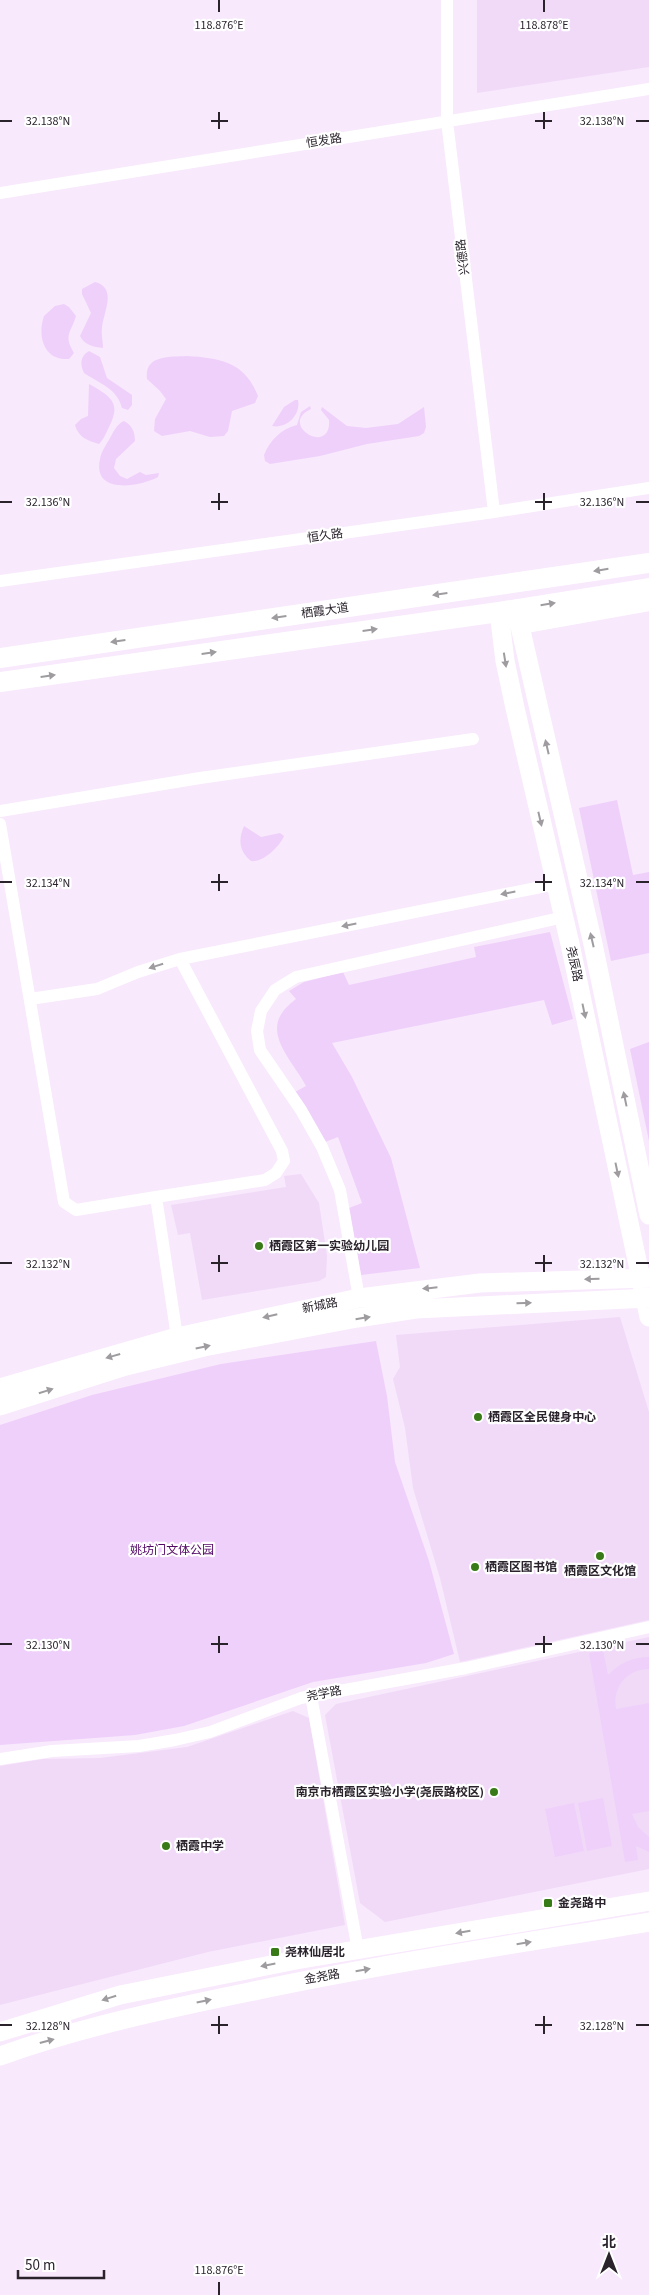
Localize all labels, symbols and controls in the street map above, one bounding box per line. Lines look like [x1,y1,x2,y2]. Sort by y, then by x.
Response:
text: 118.876°E [194,17,244,34]
text: 118.878°E [519,17,569,34]
text: 32.138°N [26,113,70,130]
text: 32.138°N [580,113,624,130]
street label: 恒发路 [305,130,343,152]
street label: 兴德路 [452,238,474,276]
text: 32.136°N [26,494,70,511]
text: 32.136°N [580,494,624,511]
street label: 恒久路 [306,525,344,547]
one-way arrow [592,567,608,575]
one-way arrow [432,590,448,598]
street label: 栖霞大道 [300,599,350,623]
one-way arrow [541,600,557,608]
one-way arrow [271,614,287,622]
one-way arrow [362,626,378,634]
one-way arrow [110,637,126,645]
one-way arrow [201,649,217,657]
one-way arrow [502,652,510,668]
one-way arrow [41,671,57,679]
one-way arrow [543,740,551,755]
one-way arrow [536,811,544,826]
text: 32.134°N [26,875,70,892]
text: 32.134°N [580,875,624,892]
one-way arrow [500,890,516,898]
one-way arrow [340,922,356,930]
one-way arrow [587,931,595,947]
street label: 尧辰路 [562,945,586,983]
one-way arrow [148,963,163,971]
one-way arrow [580,1004,588,1019]
one-way arrow [621,1091,629,1106]
one-way arrow [614,1163,622,1179]
place label: 栖霞区第一实验幼儿园 [269,1238,389,1255]
marker: 栖霞区第一实验幼儿园 [253,1240,265,1252]
text: 32.132°N [26,1256,70,1273]
text: 32.132°N [580,1256,624,1273]
one-way arrow [584,1275,600,1283]
one-way arrow [422,1284,438,1292]
street label: 新城路 [301,1294,339,1318]
one-way arrow [517,1298,533,1306]
one-way arrow [263,1312,278,1320]
one-way arrow [355,1313,371,1321]
one-way arrow [195,1343,210,1351]
one-way arrow [105,1352,120,1360]
one-way arrow [39,1387,54,1394]
place label: 栖霞区全民健身中心 [488,1409,596,1426]
marker: 栖霞区全民健身中心 [472,1411,484,1423]
park label: 姚坊门文体公园 [130,1542,214,1559]
marker: 栖霞区文化馆 [594,1550,606,1562]
place label: 栖霞区图书馆 [485,1559,557,1576]
marker: 栖霞区图书馆 [469,1561,481,1573]
place label: 栖霞区文化馆 [564,1563,636,1580]
text: 32.130°N [26,1637,70,1654]
text: 32.130°N [580,1637,624,1654]
street label: 尧学路 [305,1682,343,1706]
place label: 南京市栖霞区实验小学(尧辰路校区) [296,1784,484,1801]
marker: 南京市栖霞区实验小学(尧辰路校区) [488,1786,500,1798]
place label: 栖霞中学 [176,1838,224,1855]
marker: 栖霞中学 [160,1840,172,1852]
place label: 金尧路中 [558,1895,606,1912]
marker: 金尧路中 [542,1897,554,1909]
one-way arrow [454,1929,470,1937]
one-way arrow [516,1938,532,1946]
place label: 尧林仙居北 [285,1944,345,1961]
marker: 尧林仙居北 [269,1946,281,1958]
one-way arrow [260,1962,276,1970]
one-way arrow [356,1965,372,1973]
street label: 金尧路 [303,1966,341,1988]
one-way arrow [101,1994,116,2002]
one-way arrow [196,1997,211,2005]
text: 32.128°N [26,2018,70,2035]
text: 32.128°N [580,2018,624,2035]
one-way arrow [39,2037,54,2045]
north arrow [584,2230,634,2280]
text: 北 [602,2233,616,2253]
scale bar [18,2248,104,2280]
text: 50 m [25,2255,55,2276]
text: 118.876°E [194,2262,244,2279]

